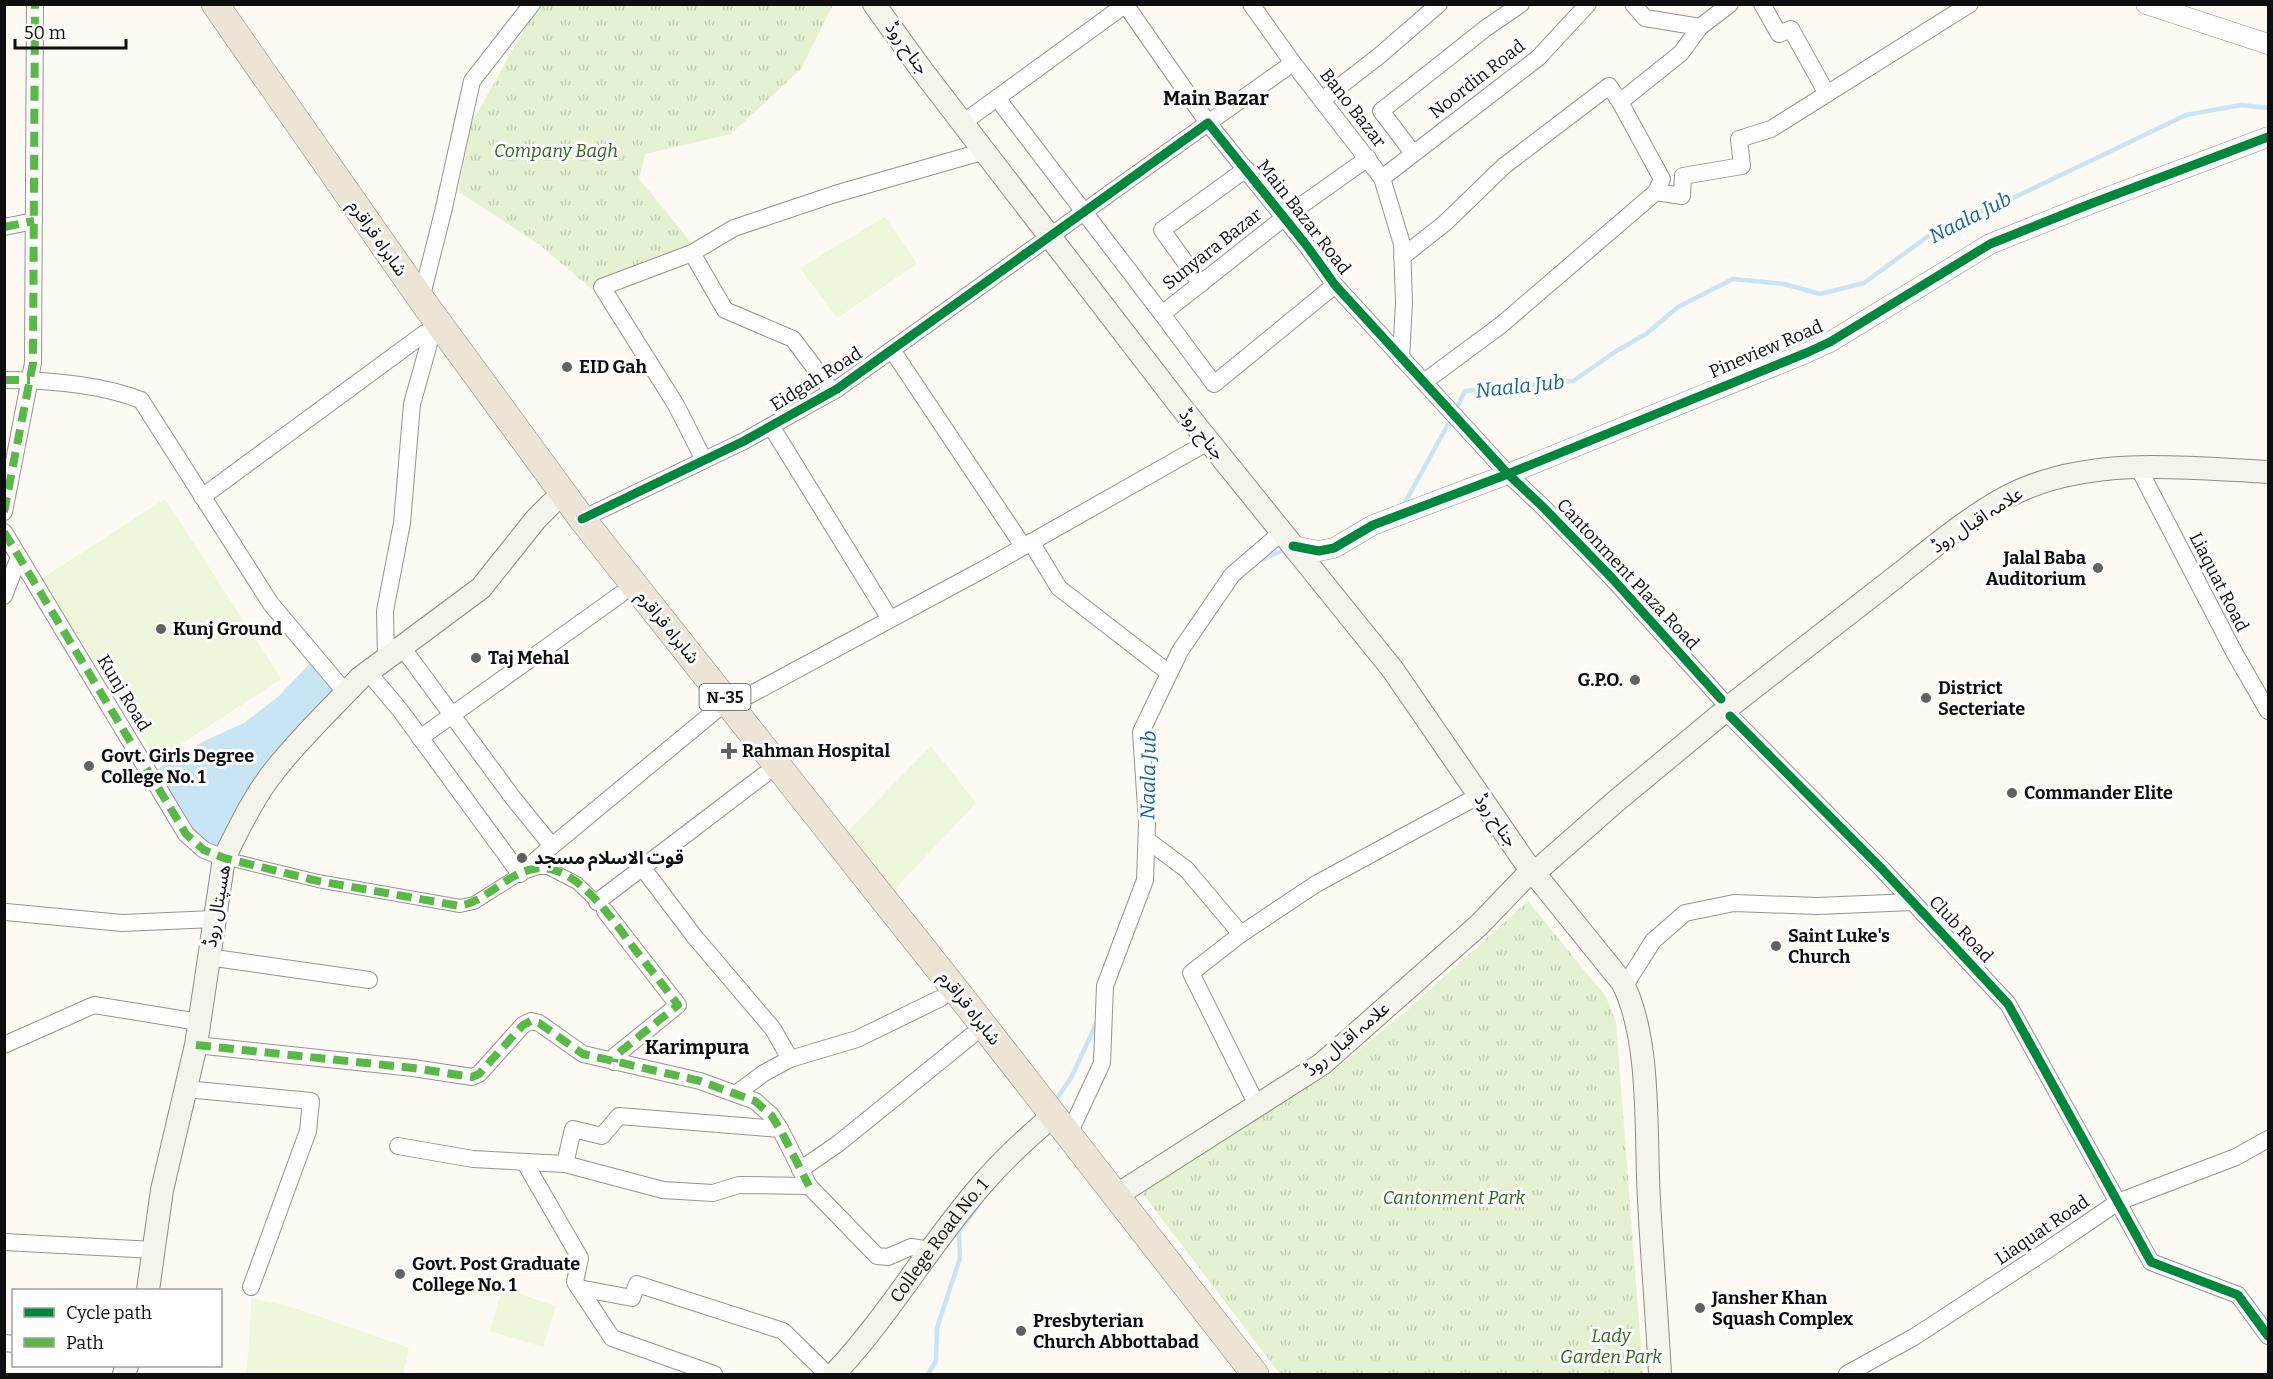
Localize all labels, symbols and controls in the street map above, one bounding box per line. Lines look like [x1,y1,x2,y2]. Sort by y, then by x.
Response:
scale bar [15,12,126,50]
street label: جناح روڈ [879,17,934,80]
text: 50 m [24,22,66,44]
street label: Noordin Road [1425,35,1530,123]
street label: Bano Bazar [1315,64,1391,152]
district label: Main Bazar [1163,86,1270,110]
park label: Company Bagh [494,140,618,162]
street label: Main Bazar Road [1252,155,1356,279]
water label: Naala Jub [1925,186,2015,248]
street label: شاہراہ قراقرم [341,196,412,282]
street label: Sunyara Bazar [1158,203,1266,295]
street label: Pineview Road [1706,315,1826,383]
street label: Eidgah Road [766,342,866,416]
place label: EID Gah [579,356,647,378]
marker: EID Gah [560,360,574,374]
water label: Naala Jub [1474,369,1566,403]
street label: جناح روڈ [1173,404,1230,466]
street label: علامہ اقبال روڈ [1927,482,2027,558]
street label: Cantonment Plaza Road [1552,494,1704,654]
street label: Liaquat Road [2185,529,2254,636]
place label: Jalal Baba Auditorium [1986,547,2086,590]
marker: Jalal Baba Auditorium [2091,561,2105,575]
street label: شاہراہ قراقرم [629,586,704,670]
place label: Kunj Ground [173,618,282,640]
marker: Kunj Ground [154,622,168,636]
place label: Taj Mehal [488,647,570,669]
street label: Kunj Road [93,651,156,736]
marker: Taj Mehal [469,651,483,665]
place label: G.P.O. [1577,669,1623,691]
marker: G.P.O. [1628,673,1642,687]
place label: District Secteriate [1938,677,2025,720]
road number: N-35 [700,684,750,710]
marker: District Secteriate [1919,691,1933,705]
water label: Naala Jub [1135,730,1161,820]
place label: Rahman Hospital [742,740,890,762]
marker: Rahman Hospital [720,742,738,760]
place label: Govt. Girls Degree College No. 1 [101,745,254,788]
marker: Govt. Girls Degree College No. 1 [82,759,96,773]
place label: Commander Elite [2024,782,2173,804]
marker: Commander Elite [2005,786,2019,800]
street label: جناح روڈ [1468,789,1522,852]
place label: قوت الاسلام مسجد [534,847,684,871]
marker: قوت الاسلام مسجد [515,851,529,865]
street label: ھسپتال روڈ [199,863,235,949]
street label: Club Road [1924,891,1998,967]
place label: Saint Luke's Church [1788,925,1890,968]
marker: Saint Luke's Church [1769,939,1783,953]
street label: شاہراہ قراقرم [932,966,1006,1051]
street label: علامہ اقبال روڈ [1300,997,1394,1081]
district label: Karimpura [645,1035,749,1059]
street label: College Road No. 1 [885,1173,993,1307]
park label: Cantonment Park [1383,1187,1526,1209]
street label: Liaquat Road [1991,1190,2093,1269]
place label: Govt. Post Graduate College No. 1 [412,1253,580,1296]
marker: Govt. Post Graduate College No. 1 [393,1267,407,1281]
place label: Jansher Khan Squash Complex [1711,1287,1854,1330]
legend [12,1289,222,1367]
marker: Jansher Khan Squash Complex [1693,1301,1707,1315]
text: Cycle path [66,1302,152,1324]
place label: Presbyterian Church Abbottabad [1033,1310,1199,1353]
marker: Presbyterian Church Abbottabad [1014,1324,1028,1338]
park label: Lady Garden Park [1560,1325,1662,1368]
text: Path [66,1332,104,1354]

